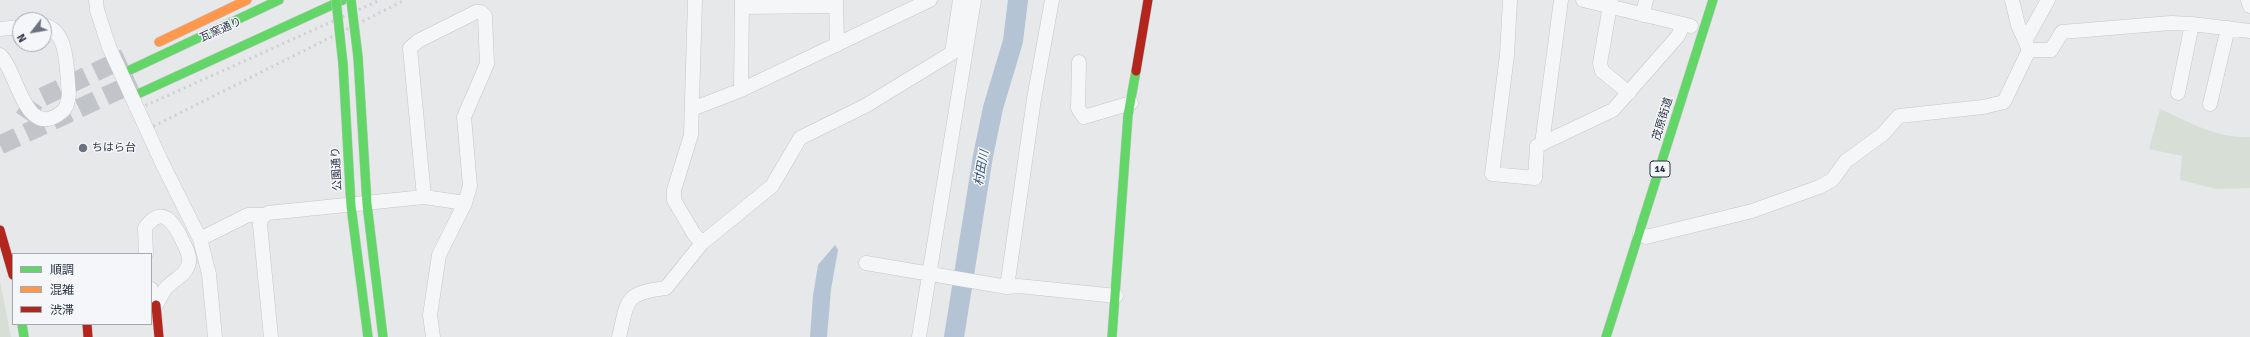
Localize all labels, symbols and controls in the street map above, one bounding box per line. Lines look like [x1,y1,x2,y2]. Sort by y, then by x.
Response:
north arrow [12,12,52,52]
street label: 瓦窯通り [198,15,244,45]
text: N [15,31,30,45]
street label: 茂原街道 [1650,96,1676,142]
place label: ちはら台 [92,141,136,155]
marker: ちはら台 [77,142,89,154]
street label: 公園通り [329,147,345,191]
water label: 村田川 [972,149,992,187]
road number: 14 [1650,161,1670,177]
legend [12,253,152,325]
text: 順調 [50,263,74,278]
text: 混雑 [50,283,74,298]
text: 渋滞 [50,303,74,318]

